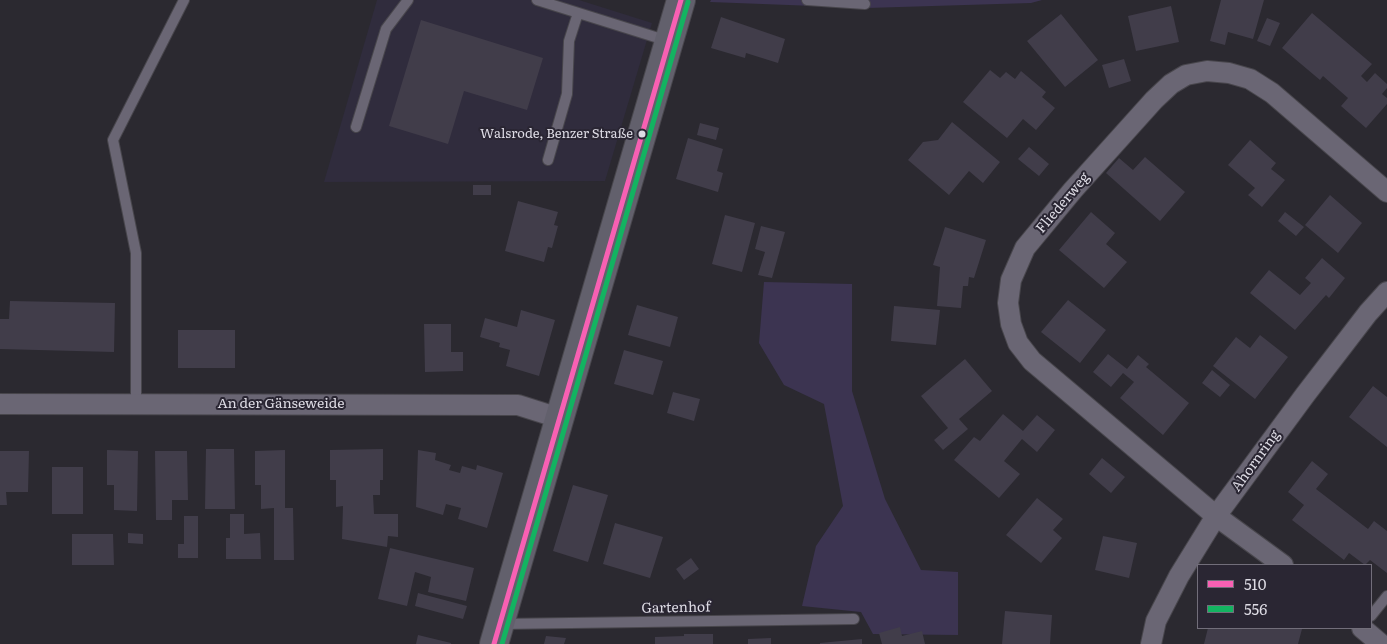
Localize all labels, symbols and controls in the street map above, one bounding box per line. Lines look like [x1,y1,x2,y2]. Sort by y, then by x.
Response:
place label: Walsrode, Benzer Straße [480,126,633,142]
marker: Walsrode, Benzer Straße [637,129,647,139]
street label: Fliederweg [1033,169,1093,237]
street label: An der Gänseweide [217,396,345,412]
street label: Ahornring [1228,427,1284,495]
legend [1197,564,1372,629]
text: 510 [1244,572,1266,595]
text: 556 [1244,597,1267,620]
street label: Gartenhof [641,599,711,617]

